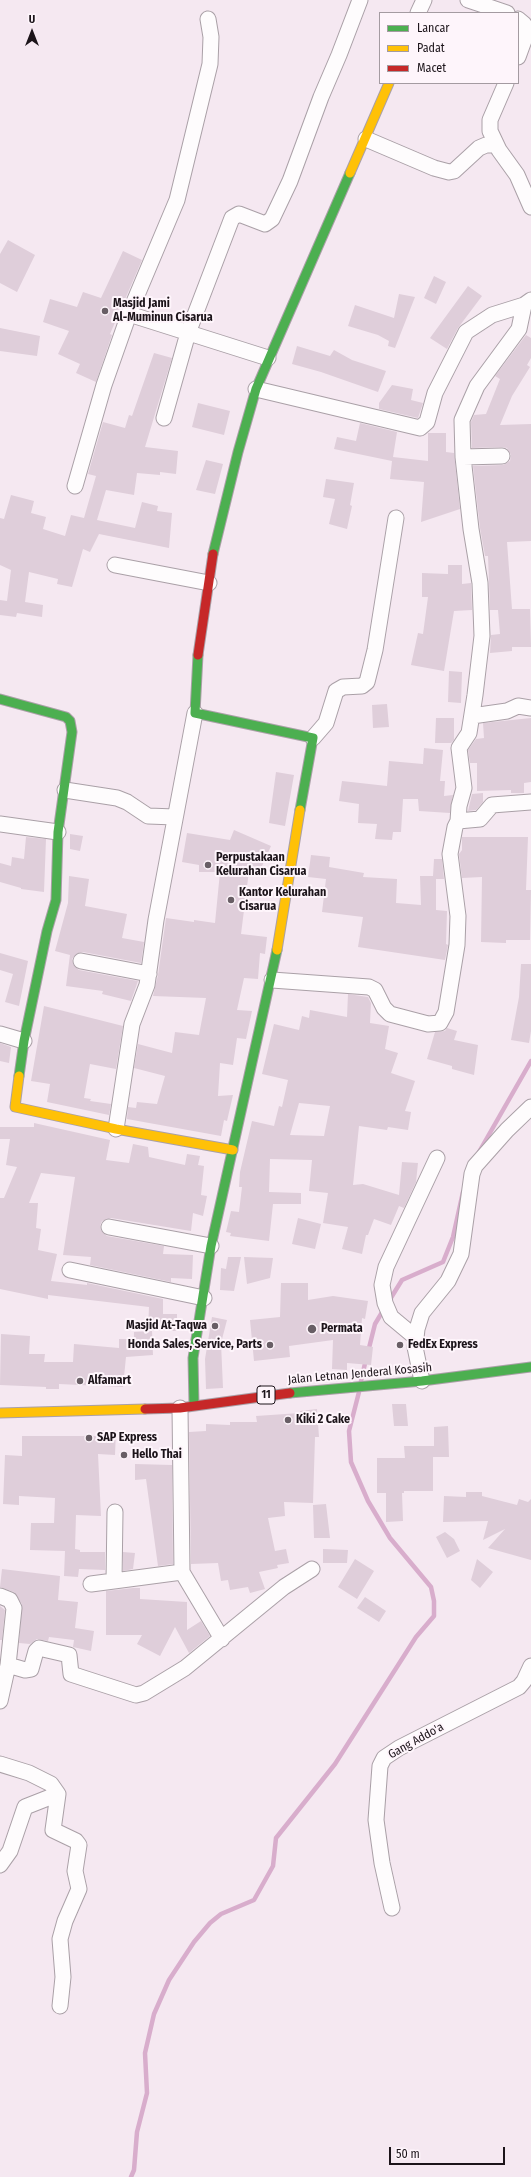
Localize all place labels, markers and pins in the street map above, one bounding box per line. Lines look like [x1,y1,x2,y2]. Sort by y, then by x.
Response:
place label: Masjid Jami Al-Muminun Cisarua [113,297,213,325]
marker: Masjid Jami Al-Muminun Cisarua [100,306,110,316]
place label: Perpustakaan Kelurahan Cisarua [216,851,307,879]
marker: Perpustakaan Kelurahan Cisarua [203,860,213,870]
place label: Kantor Kelurahan Cisarua [239,886,326,914]
marker: Kantor Kelurahan Cisarua [226,895,236,905]
place label: Masjid At-Taqwa [126,1319,207,1333]
marker: Masjid At-Taqwa [210,1321,220,1331]
place label: Permata [321,1322,363,1336]
marker: Permata [306,1323,318,1335]
place label: Honda Sales, Service, Parts [128,1338,262,1352]
place label: FedEx Express [408,1338,478,1352]
marker: Honda Sales, Service, Parts [265,1340,275,1350]
marker: FedEx Express [395,1340,405,1350]
place label: Alfamart [88,1374,131,1388]
marker: Alfamart [75,1376,85,1386]
place label: Kiki 2 Cake [296,1413,350,1427]
marker: Kiki 2 Cake [283,1415,293,1425]
place label: SAP Express [97,1431,157,1445]
marker: SAP Express [84,1433,94,1443]
place label: Hello Thai [132,1448,182,1462]
marker: Hello Thai [119,1450,129,1460]

